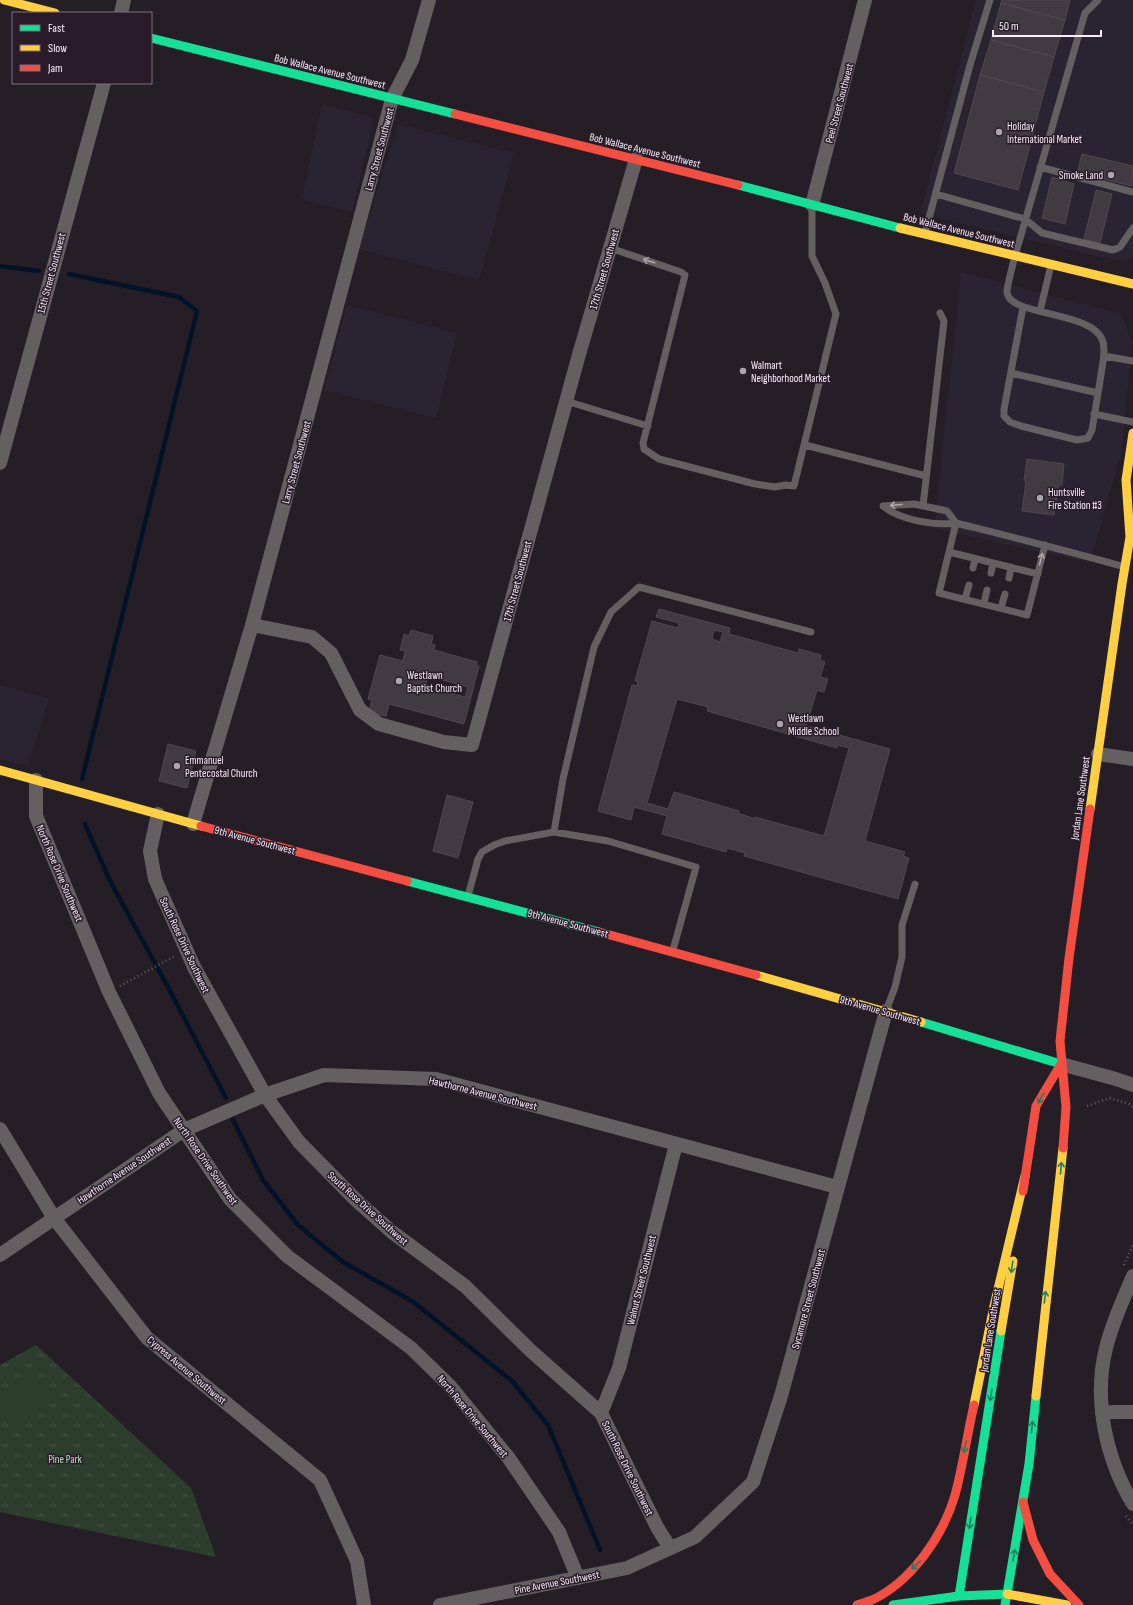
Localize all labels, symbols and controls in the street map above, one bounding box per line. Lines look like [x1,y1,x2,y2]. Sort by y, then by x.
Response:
legend [12,12,152,84]
scale bar [993,12,1101,38]
text: 50 m [999,19,1019,34]
text: Fast [48,21,65,36]
text: Slow [48,41,67,56]
street label: Bob Wallace Avenue Southwest [273,51,387,92]
text: Jam [47,61,63,76]
street label: Peel Street Southwest [823,61,857,144]
street label: Larry Street Southwest [362,106,397,192]
place label: Holiday International Market [1007,120,1083,146]
marker: Holiday International Market [994,127,1004,137]
street label: Bob Wallace Avenue Southwest [588,130,702,171]
place label: Smoke Land [1059,169,1103,182]
marker: Smoke Land [1106,170,1116,180]
street label: Bob Wallace Avenue Southwest [902,210,1016,251]
street label: 17th Street Southwest [587,227,622,311]
street label: 15th Street Southwest [34,231,69,315]
one-way arrow [642,257,655,264]
place label: Walmart Neighborhood Market [751,359,831,385]
marker: Walmart Neighborhood Market [738,366,748,376]
street label: Larry Street Southwest [279,419,314,505]
place label: Huntsville Fire Station #3 [1048,486,1102,512]
marker: Huntsville Fire Station #3 [1035,493,1045,503]
one-way arrow [890,502,903,509]
street label: 17th Street Southwest [500,539,535,623]
one-way arrow [1038,553,1045,566]
place label: Westlawn Baptist Church [407,669,462,695]
marker: Westlawn Baptist Church [394,676,404,686]
place label: Westlawn Middle School [788,712,839,738]
marker: Westlawn Middle School [775,719,785,729]
place label: Emmanuel Pentecostal Church [185,754,258,780]
street label: Jordan Lane Southwest [1068,755,1093,842]
marker: Emmanuel Pentecostal Church [172,761,182,771]
street label: North Rose Drive Southwest [33,823,86,924]
street label: 9th Avenue Southwest [213,823,297,858]
street label: South Rose Drive Southwest [157,895,213,996]
street label: 9th Avenue Southwest [526,906,610,941]
street label: 9th Avenue Southwest [838,993,922,1028]
street label: Hawthorne Avenue Southwest [427,1074,539,1113]
one-way arrow [1037,1092,1045,1103]
street label: North Rose Drive Southwest [171,1115,241,1208]
street label: Hawthorne Avenue Southwest [75,1134,174,1207]
one-way arrow [1058,1162,1065,1175]
street label: South Rose Drive Southwest [325,1169,411,1248]
street label: Walnut Street Southwest [624,1233,659,1326]
street label: Sycamore Street Southwest [789,1247,828,1350]
one-way arrow [1008,1260,1016,1273]
street label: Jordan Lane Southwest [977,1287,1004,1374]
one-way arrow [1042,1291,1049,1304]
street label: Cypress Avenue Southwest [144,1333,229,1408]
street label: North Rose Drive Southwest [434,1372,511,1461]
one-way arrow [987,1388,995,1401]
street label: South Rose Drive Southwest [599,1419,656,1518]
one-way arrow [1029,1421,1036,1434]
one-way arrow [961,1440,969,1453]
park label: Pine Park [48,1453,83,1466]
one-way arrow [966,1516,974,1529]
one-way arrow [1010,1549,1018,1562]
one-way arrow [911,1560,921,1569]
street label: Pine Avenue Southwest [514,1568,601,1597]

